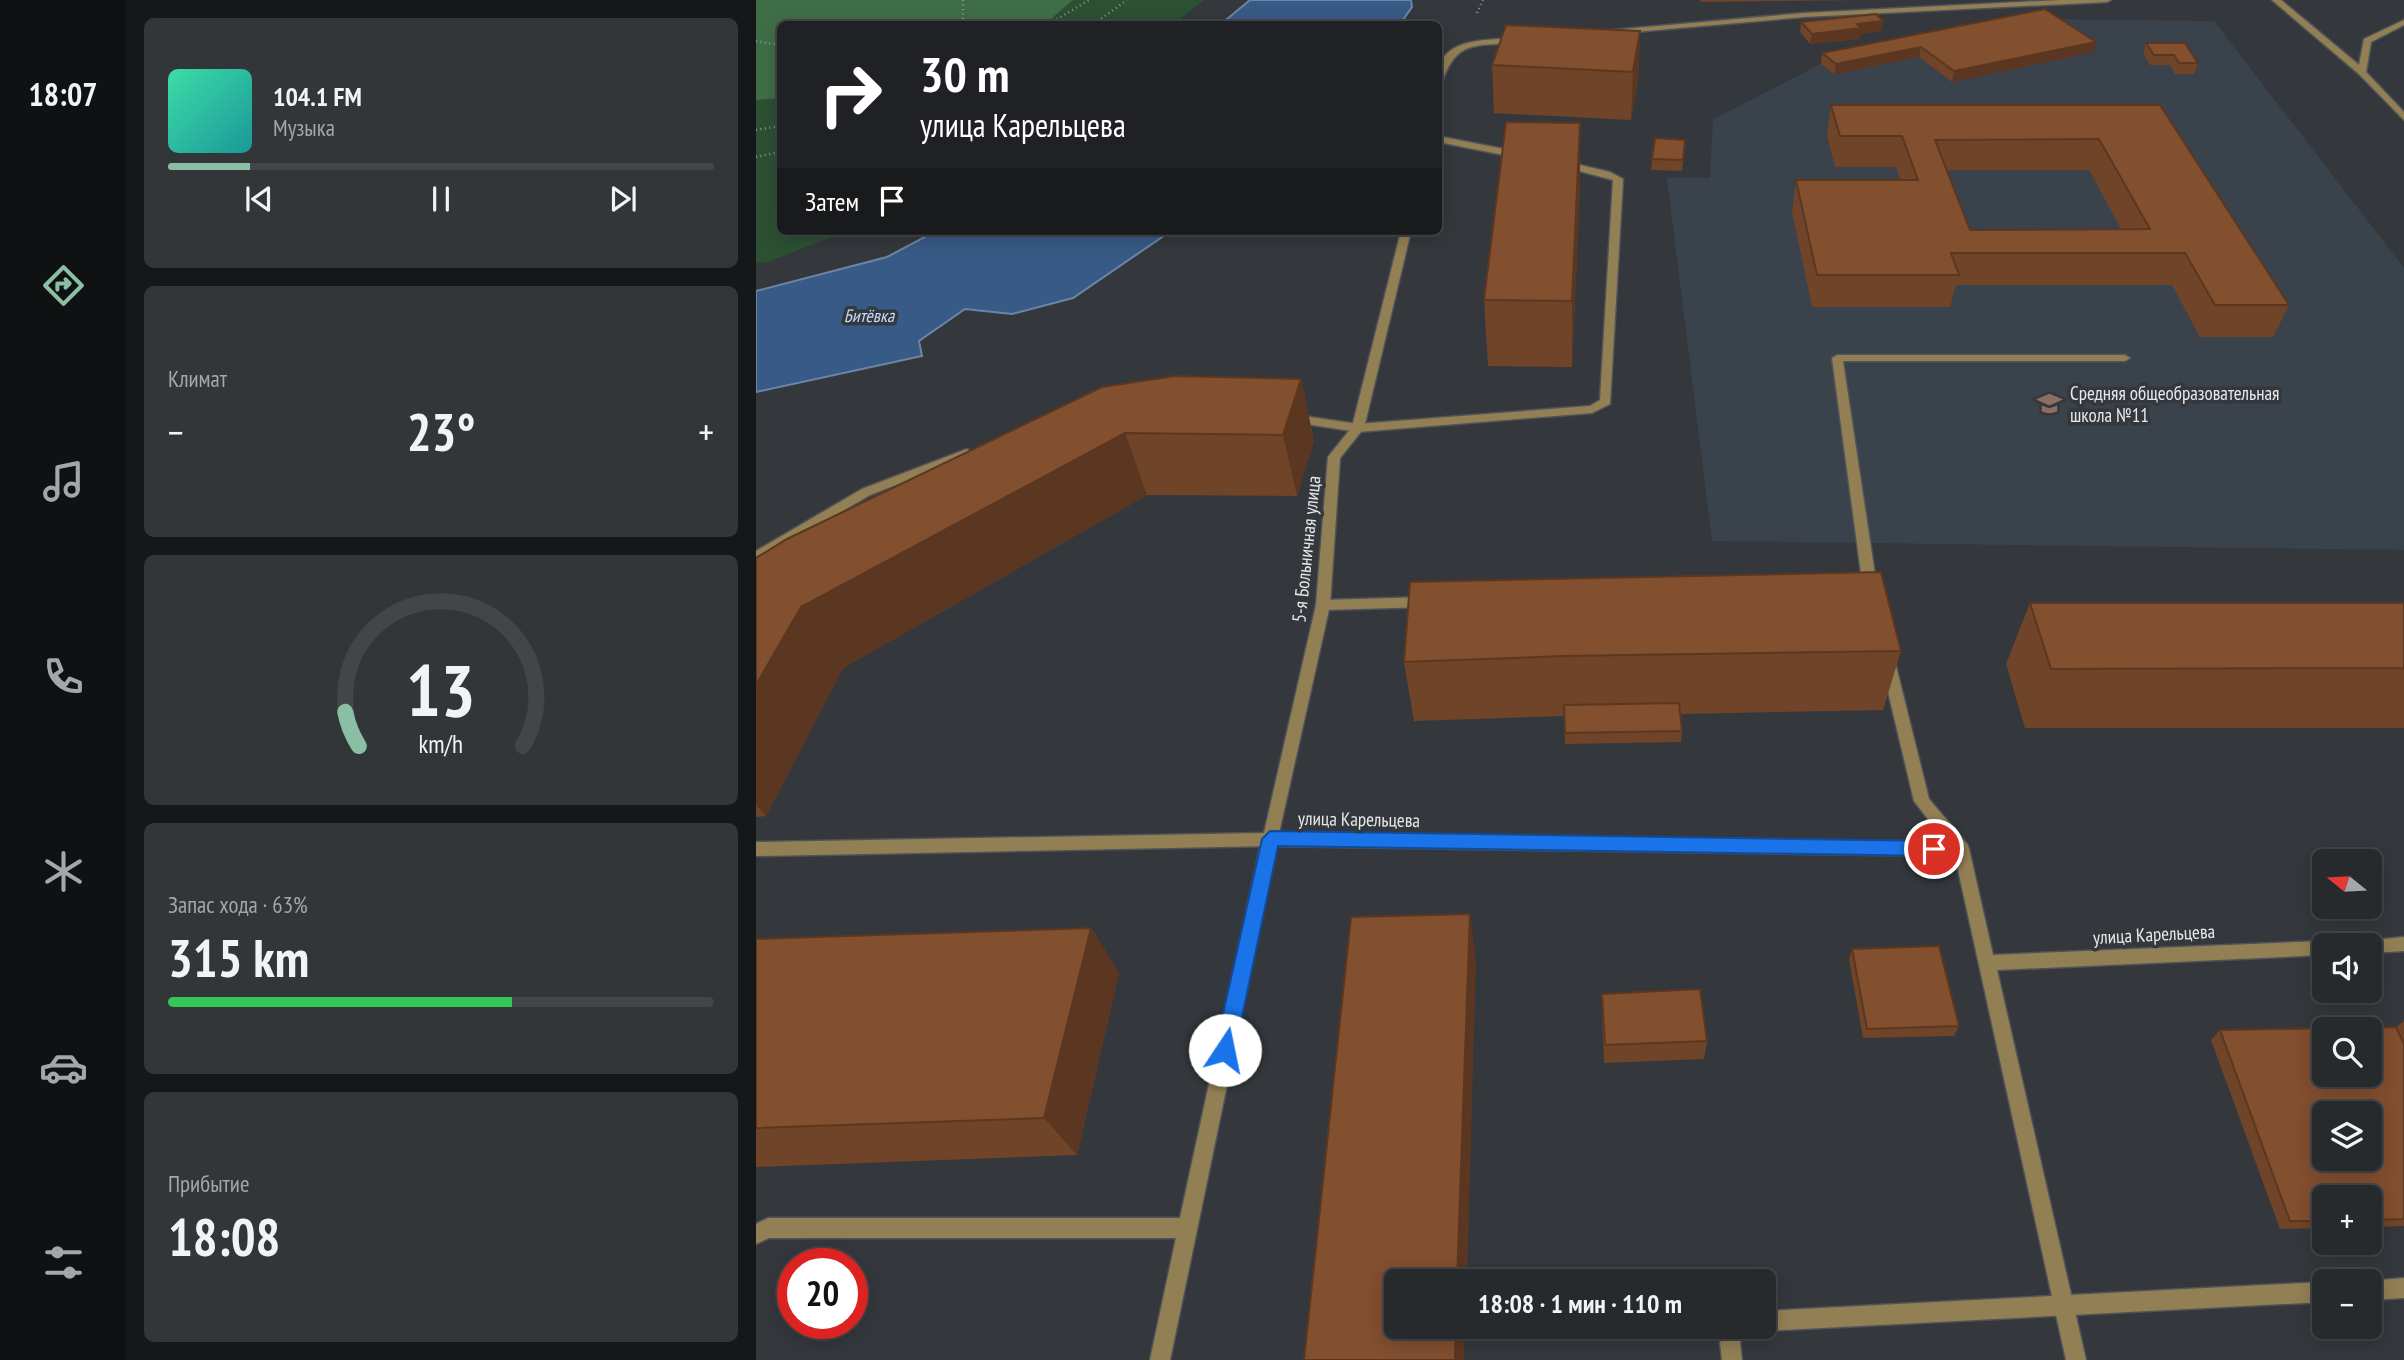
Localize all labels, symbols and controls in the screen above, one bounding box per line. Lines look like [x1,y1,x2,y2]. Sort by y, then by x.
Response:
text: 30 m [920,42,1009,106]
icon: right [805,49,896,140]
text: 18:07 [28,73,98,115]
text: 104.1 FM [273,80,362,113]
text: улица Карельцева [920,104,1126,146]
text: Музыка [273,113,335,142]
icon: previous [240,180,278,218]
icon: pause [422,180,460,218]
icon: next [604,180,642,218]
icon: arrive [873,182,911,220]
text: Затем [805,185,859,218]
icon: directions [39,261,88,310]
water label: Битёвка [844,304,895,327]
text: Климат [168,364,227,393]
place label: Средняя общеобразовательная школа №11 [2070,381,2279,427]
school or university icon: Средняя общеобразовательная школа №11 [2036,390,2064,418]
text: 23° [407,398,475,465]
text: − [168,407,184,456]
text: + [698,407,714,456]
icon: music [39,457,88,506]
street label: 5-я Больничная улица [1286,475,1326,623]
text: 13 [406,642,476,736]
icon: phone [39,652,88,701]
text: km/h [419,728,463,760]
street label: улица Карельцева [1298,806,1420,832]
pin [1904,819,1964,879]
icon: arrive [1915,830,1953,868]
icon: climate [39,847,88,896]
north arrow [2312,849,2382,919]
map controls [2312,849,2382,1339]
text: Запас хода · 63% [168,890,308,919]
street label: улица Карельцева [2092,919,2216,949]
text: 315 km [168,924,309,991]
button: sound [2312,933,2382,1003]
position arrow [1188,1013,1262,1087]
button: search [2312,1017,2382,1087]
icon: car [39,1043,88,1092]
button: layers [2312,1101,2382,1171]
text: Прибытие [168,1169,249,1198]
button: + [2312,1185,2382,1255]
text: 18:08 [168,1203,280,1270]
icon: filters [39,1238,88,1287]
speed limit sign: 20 [777,1248,868,1339]
button: − [2312,1269,2382,1339]
text: 18:08 · 1 мин · 110 m [1478,1287,1682,1320]

